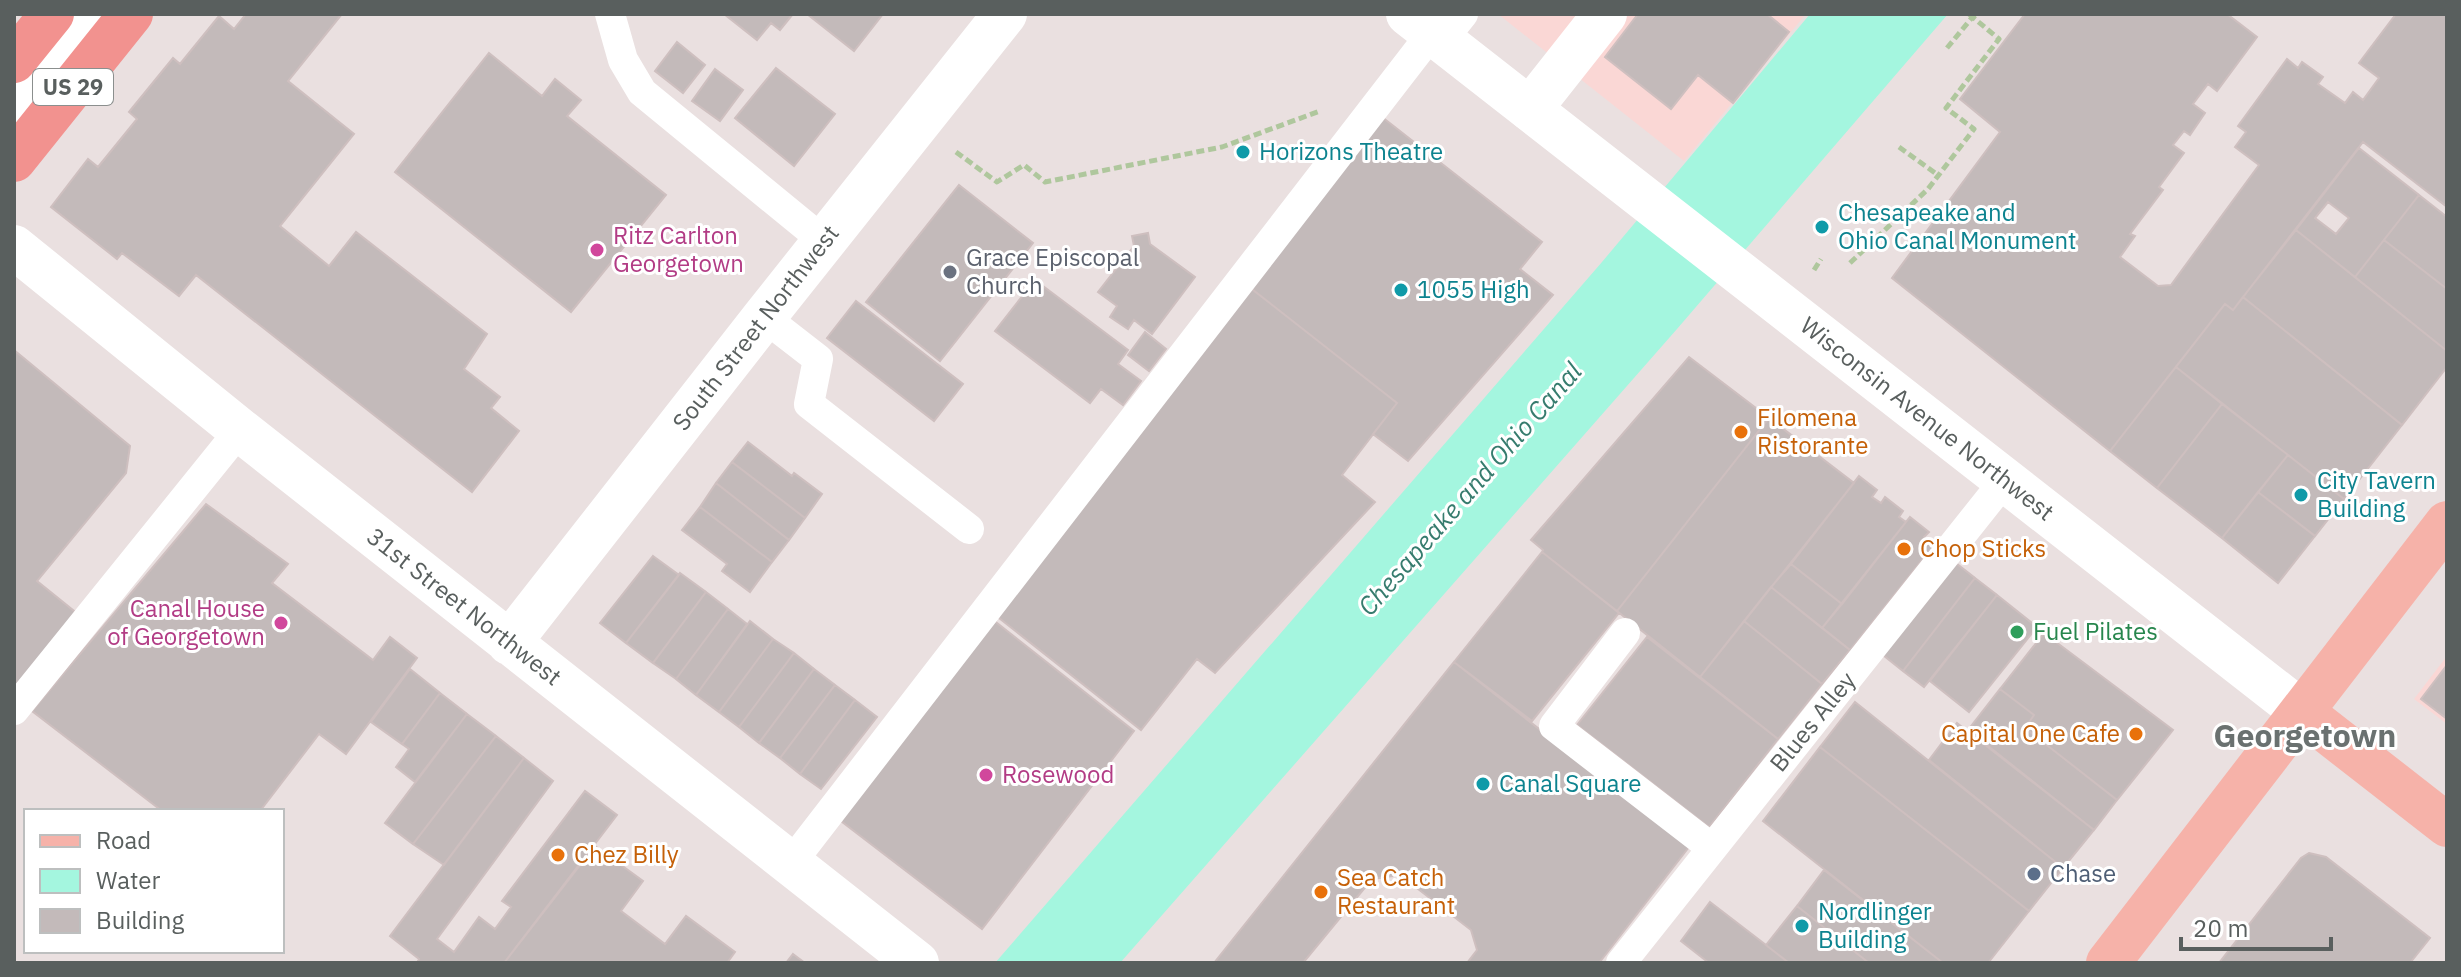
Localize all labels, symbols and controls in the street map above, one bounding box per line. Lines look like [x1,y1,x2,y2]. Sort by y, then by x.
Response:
road number: US 29 [33,69,113,105]
place label: Horizons Theatre [1259,135,1443,167]
marker: Horizons Theatre [1234,143,1252,161]
place label: Chesapeake and Ohio Canal Monument [1838,196,2076,256]
street label: South Street Northwest [665,218,846,437]
marker: Chesapeake and Ohio Canal Monument [1813,218,1831,236]
place label: Ritz Carlton Georgetown [613,219,744,279]
marker: Ritz Carlton Georgetown [588,241,606,259]
place label: Grace Episcopal Church [966,241,1139,301]
marker: Grace Episcopal Church [941,263,959,281]
place label: 1055 High [1417,273,1530,305]
marker: 1055 High [1392,281,1410,299]
street label: Wisconsin Avenue Northwest [1794,309,2061,527]
water label: Chesapeake and Ohio Canal [1350,355,1589,622]
place label: Filomena Ristorante [1757,401,1868,461]
marker: Filomena Ristorante [1732,423,1750,441]
place label: City Tavern Building [2317,464,2436,524]
marker: City Tavern Building [2292,486,2310,504]
street label: 31st Street Northwest [361,520,568,692]
place label: Chop Sticks [1920,532,2046,564]
marker: Chop Sticks [1895,540,1913,558]
place label: Canal House of Georgetown [107,592,265,652]
marker: Canal House of Georgetown [272,614,290,632]
place label: Fuel Pilates [2033,615,2158,647]
marker: Fuel Pilates [2008,623,2026,641]
street label: Blues Alley [1762,665,1862,778]
district label: Georgetown [2214,714,2396,756]
place label: Capital One Cafe [1941,717,2120,749]
marker: Capital One Cafe [2127,725,2145,743]
place label: Rosewood [1002,758,1114,790]
marker: Rosewood [977,766,995,784]
place label: Canal Square [1499,767,1642,799]
marker: Canal Square [1474,775,1492,793]
legend [24,809,284,953]
text: Road [96,824,151,856]
place label: Chez Billy [574,838,679,870]
marker: Chez Billy [549,846,567,864]
place label: Chase [2050,857,2116,889]
place label: Sea Catch Restaurant [1337,861,1455,921]
text: Water [96,864,160,896]
marker: Chase [2025,865,2043,883]
marker: Sea Catch Restaurant [1312,883,1330,901]
place label: Nordlinger Building [1818,895,1932,955]
scale bar [2181,901,2331,951]
text: Building [96,904,184,936]
text: 20 m [2193,912,2248,944]
marker: Nordlinger Building [1793,917,1811,935]

